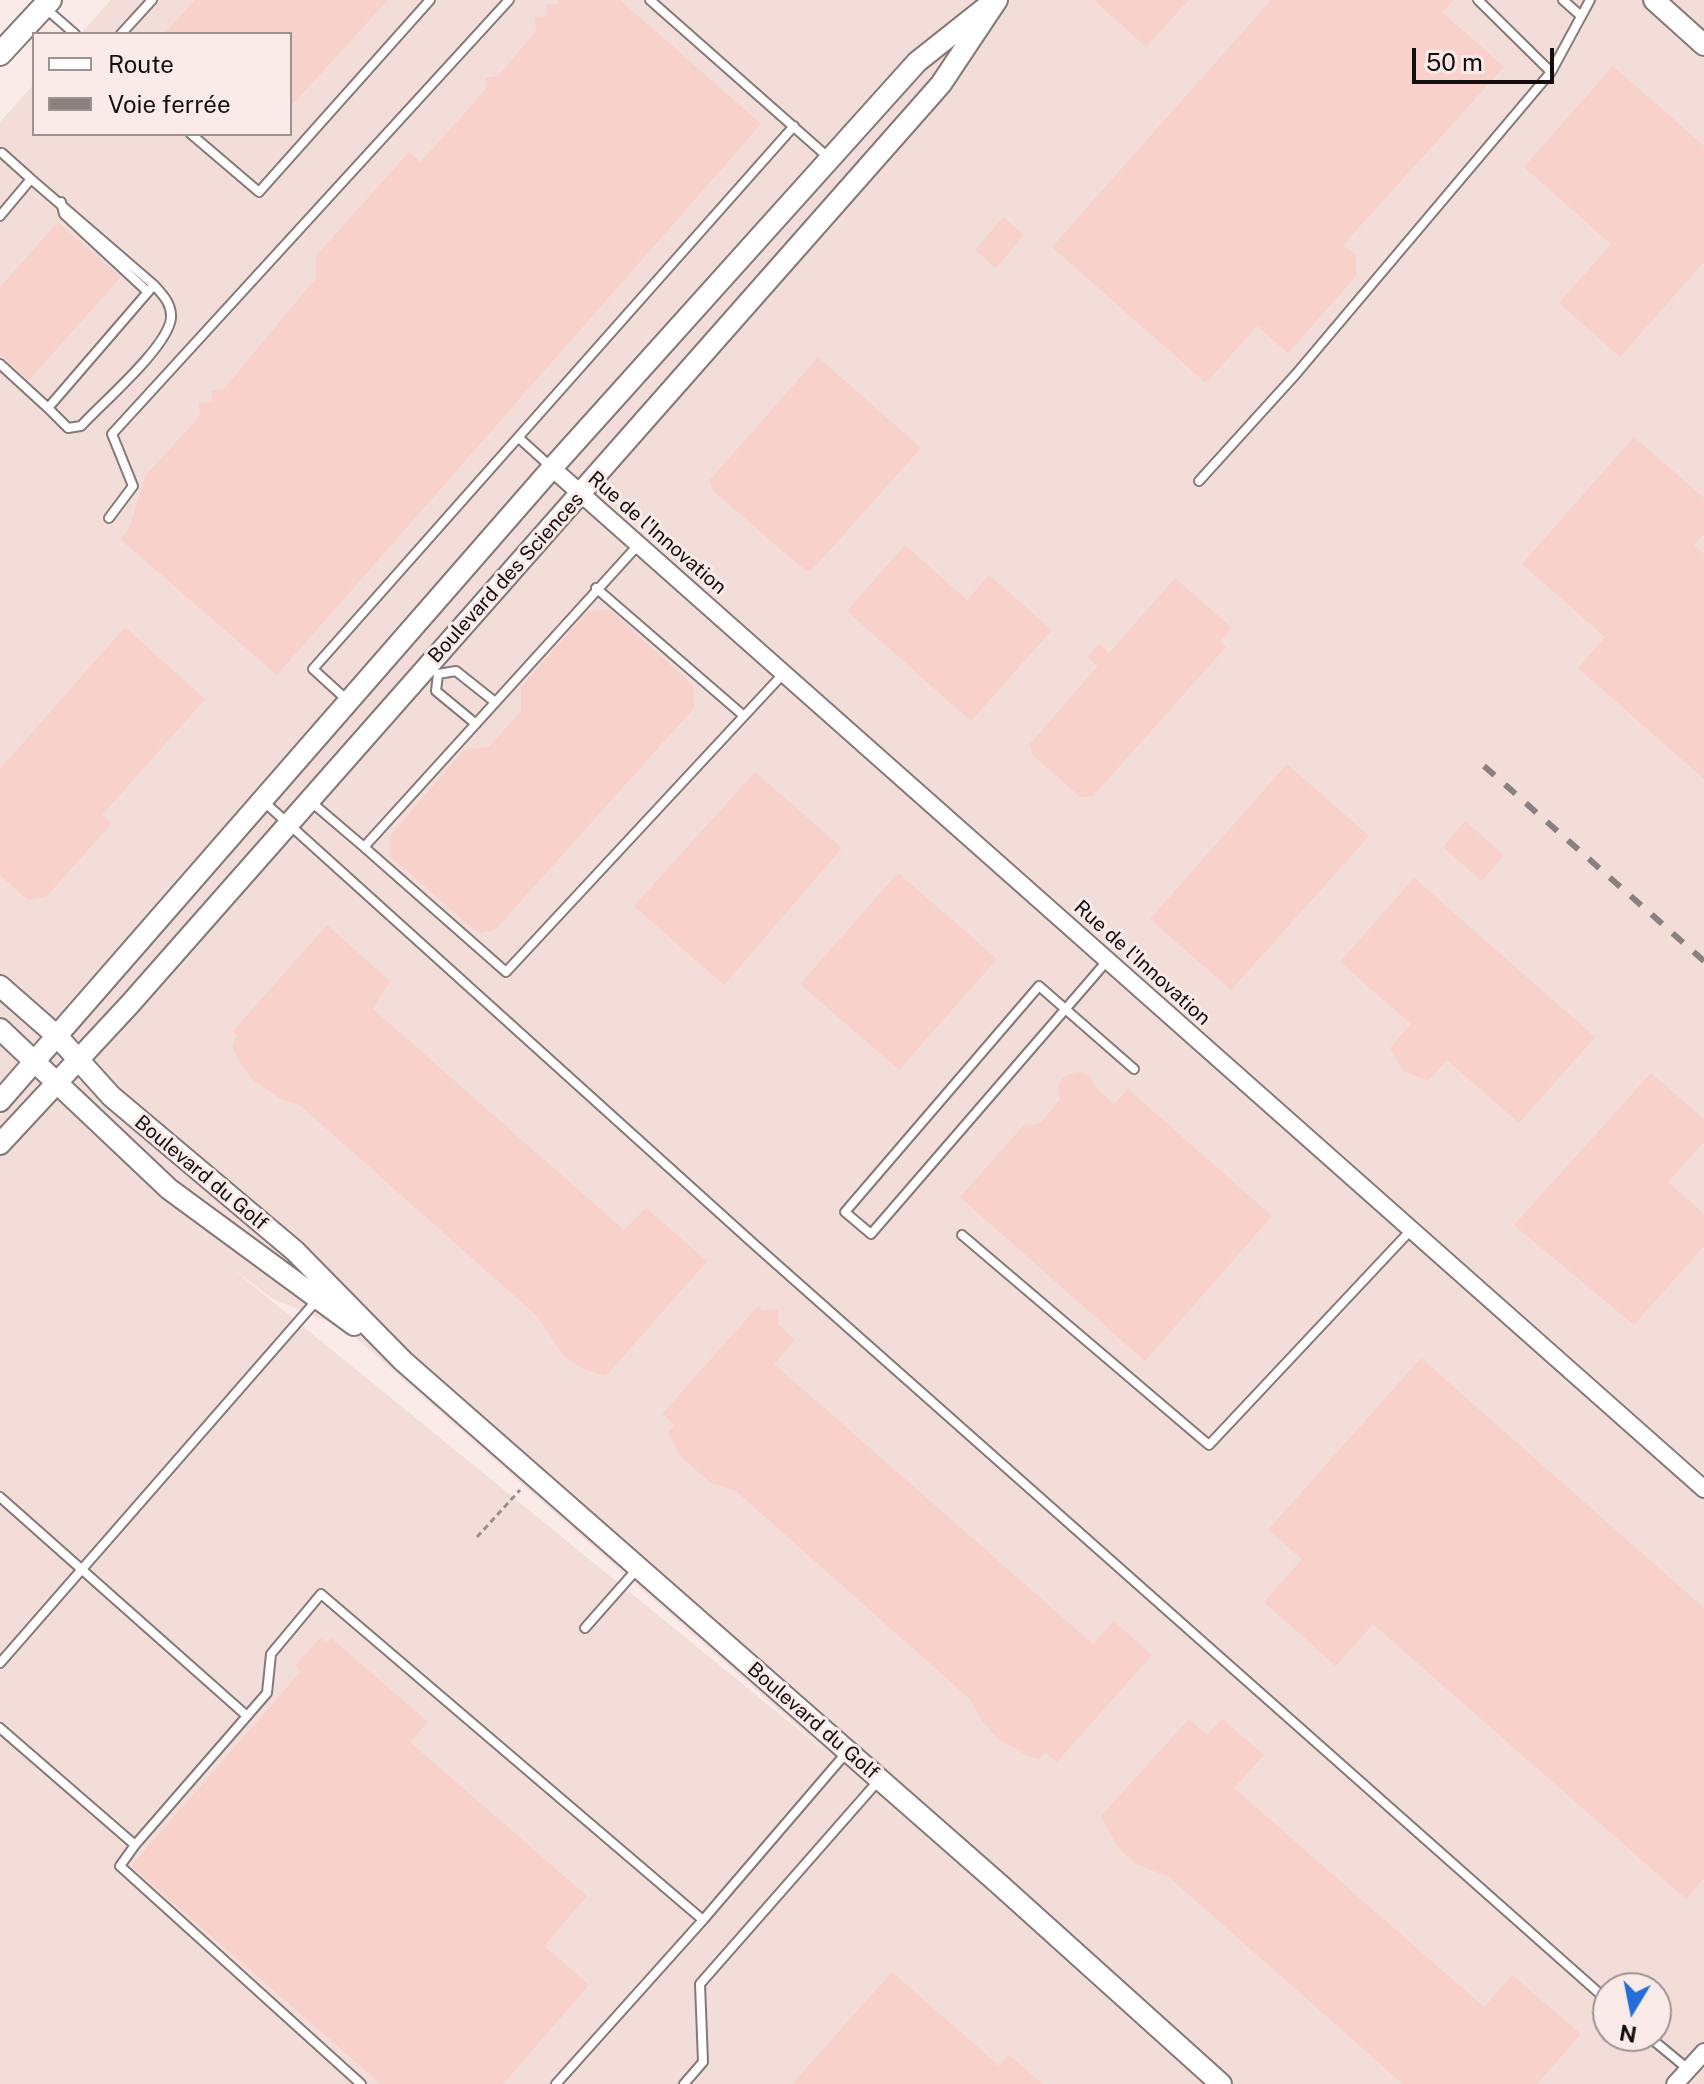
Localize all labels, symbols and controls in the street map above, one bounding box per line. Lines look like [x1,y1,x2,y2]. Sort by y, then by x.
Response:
legend [32,32,292,136]
scale bar [1416,32,1558,82]
text: 50 m [1426,48,1483,76]
text: Route [108,50,174,78]
text: Voie ferrée [108,90,231,118]
street label: Rue de l'Innovation [583,466,731,600]
street label: Boulevard des Sciences [423,488,589,668]
street label: Rue de l'Innovation [1069,895,1215,1031]
street label: Boulevard du Golf [130,1110,272,1236]
street label: Boulevard du Golf [742,1657,884,1785]
north arrow [1592,1972,1672,2052]
text: N [1617,2019,1639,2048]

